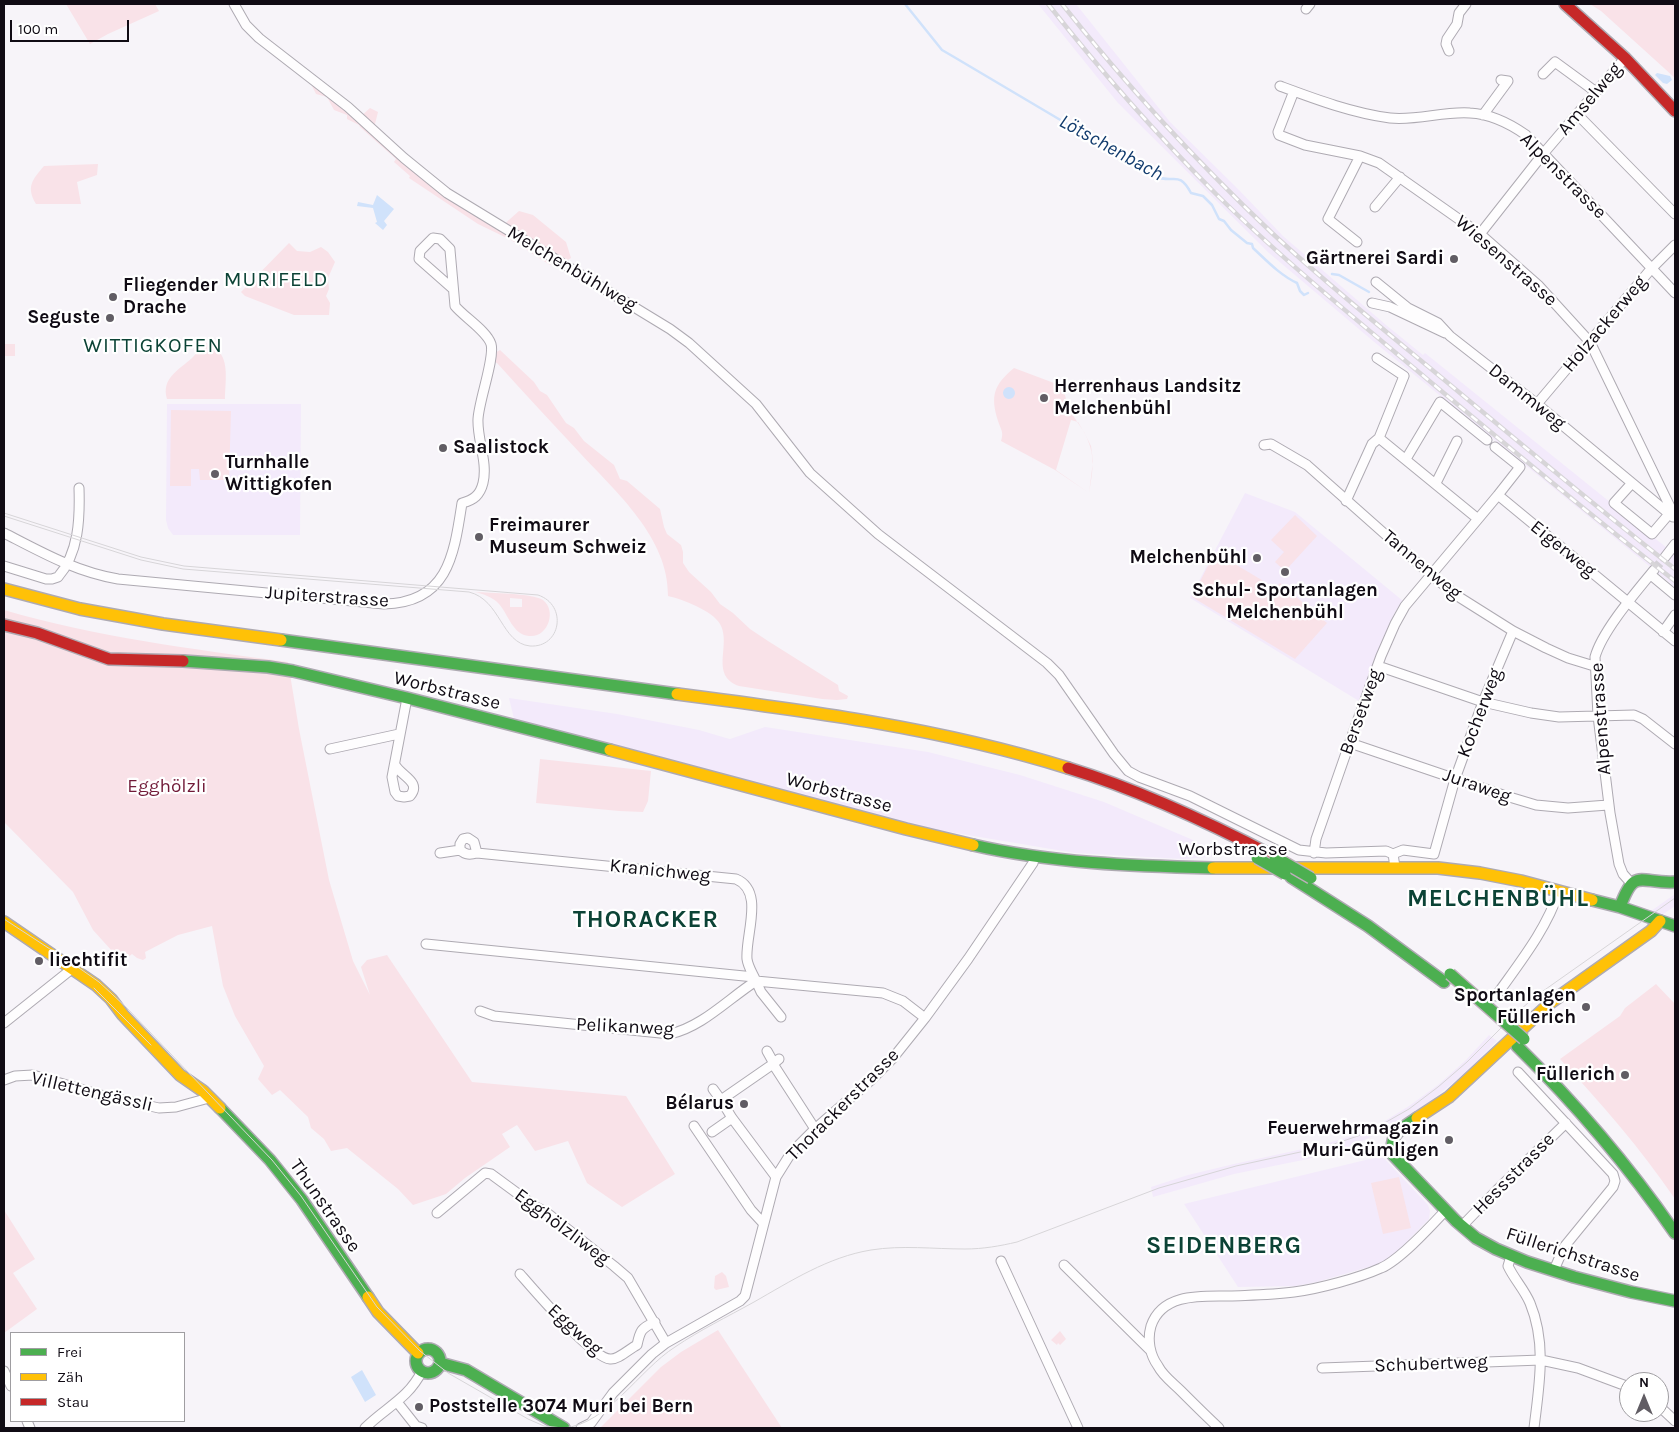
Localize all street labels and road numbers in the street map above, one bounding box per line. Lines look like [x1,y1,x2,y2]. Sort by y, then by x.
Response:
street label: Amselweg [1553,58,1627,140]
street label: Alpenstrasse [1515,128,1611,224]
street label: Wiesenstrasse [1450,210,1562,312]
street label: Melchenbühlweg [503,221,641,317]
street label: Holzackerweg [1558,271,1652,377]
street label: Dammweg [1484,359,1570,435]
street label: Eigerweg [1526,516,1600,582]
street label: Tannenweg [1378,525,1466,605]
street label: Jupiterstrasse [264,581,390,613]
street label: Alpenstrasse [1586,662,1616,776]
street label: Kocherweg [1453,665,1507,761]
street label: Bersetweg [1335,666,1387,758]
street label: Worbstrasse [391,667,503,715]
street label: Juraweg [1440,764,1514,808]
street label: Worbstrasse [783,768,895,818]
street label: Worbstrasse [1178,839,1288,861]
street label: Kranichweg [608,854,712,888]
street label: Pelikanweg [575,1013,675,1041]
street label: Thorackerstrasse [782,1044,904,1166]
street label: Villettengässli [29,1067,155,1117]
street label: Hessstrasse [1468,1128,1560,1220]
street label: Thunstrasse [285,1155,365,1257]
street label: Egghölzliweg [510,1184,614,1270]
street label: Füllerichstrasse [1503,1223,1643,1287]
street label: Eggweg [543,1299,607,1361]
street label: Schubertweg [1374,1351,1488,1377]

